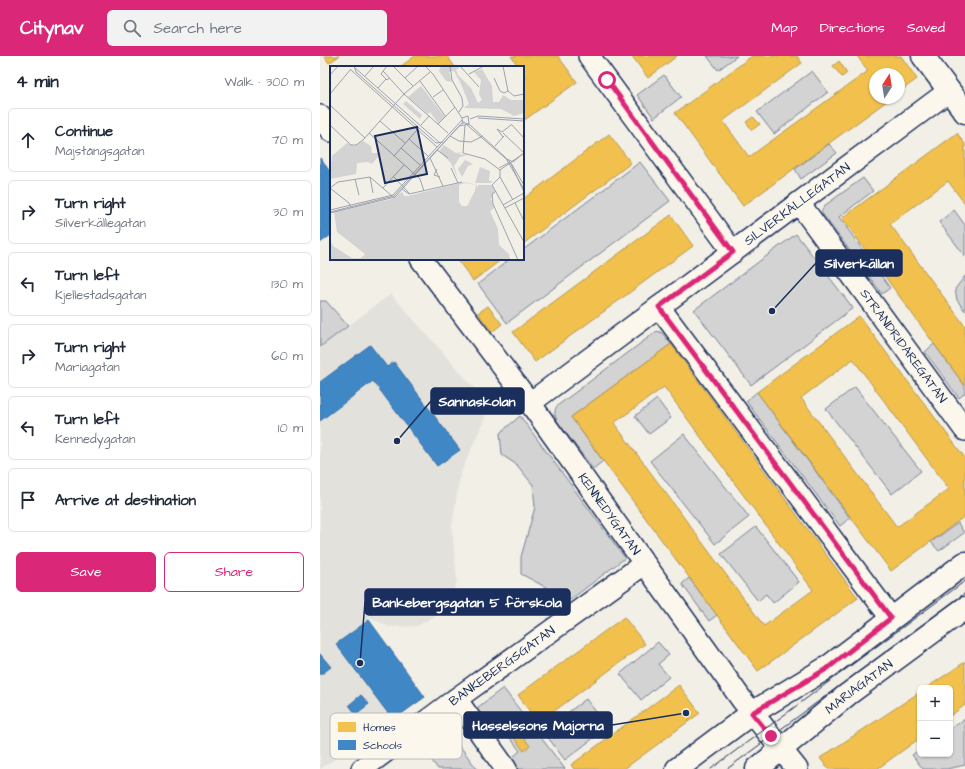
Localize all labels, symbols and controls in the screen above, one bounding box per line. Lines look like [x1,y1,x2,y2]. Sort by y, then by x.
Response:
search box [107,10,387,46]
text: Citynav [20,15,83,42]
icon: search [121,17,143,39]
text: Search here [153,18,242,39]
text: Map [771,18,798,38]
text: Directions [820,18,885,38]
text: Saved [907,18,945,38]
inset map [330,66,524,260]
north arrow [869,68,905,104]
text: 4 min [16,70,59,94]
route start [598,71,616,89]
text: Walk · 300 m [225,73,304,91]
text: Continue [55,121,113,142]
icon: ahead [17,129,39,151]
text: 70 m [271,131,303,149]
text: Majstångsgatan [55,142,145,160]
street label: SILVERKÄLLEGATAN [740,159,854,250]
text: Turn right [55,193,126,214]
icon: right [17,201,39,223]
text: 30 m [273,203,303,221]
text: Silverkällegatan [55,214,146,232]
callout: Silverkällan [816,250,902,276]
text: Silverkällan [823,254,894,274]
text: Turn left [55,265,119,286]
icon: left [17,273,39,295]
text: 130 m [271,275,303,293]
street label: STRANDRIDAREGATAN [856,285,951,407]
text: Kjellestadsgatan [55,286,147,304]
text: Turn right [55,337,126,358]
icon: right [17,345,39,367]
text: 60 m [271,347,303,365]
text: Mariagatan [55,358,120,376]
callout: Sannaskolan [431,388,524,414]
text: Sannaskolan [437,392,516,412]
text: Turn left [55,409,119,430]
icon: left [17,417,39,439]
text: 10 m [278,419,303,437]
text: Kennedygatan [55,430,135,448]
street label: KENNEDYGATAN [574,469,645,559]
icon: arrive [17,489,39,511]
text: Arrive at destination [55,490,196,511]
button: Save [16,552,156,592]
button: Share [164,552,304,592]
callout: Bankebergsgatan 5 förskola [365,589,570,615]
text: Bankebergsgatan 5 förskola [372,593,563,614]
street label: BANKEBERGSGATAN [445,622,559,710]
street label: MARIAGATAN [821,655,896,718]
map controls [917,685,953,757]
button: + [917,685,953,721]
callout: Hasselssons Majorna [464,712,612,738]
legend [330,713,462,759]
text: Hasselssons Majorna [472,716,605,736]
text: Homes [363,720,396,735]
button: − [917,721,953,757]
route end [762,727,780,745]
text: Schools [363,738,403,753]

